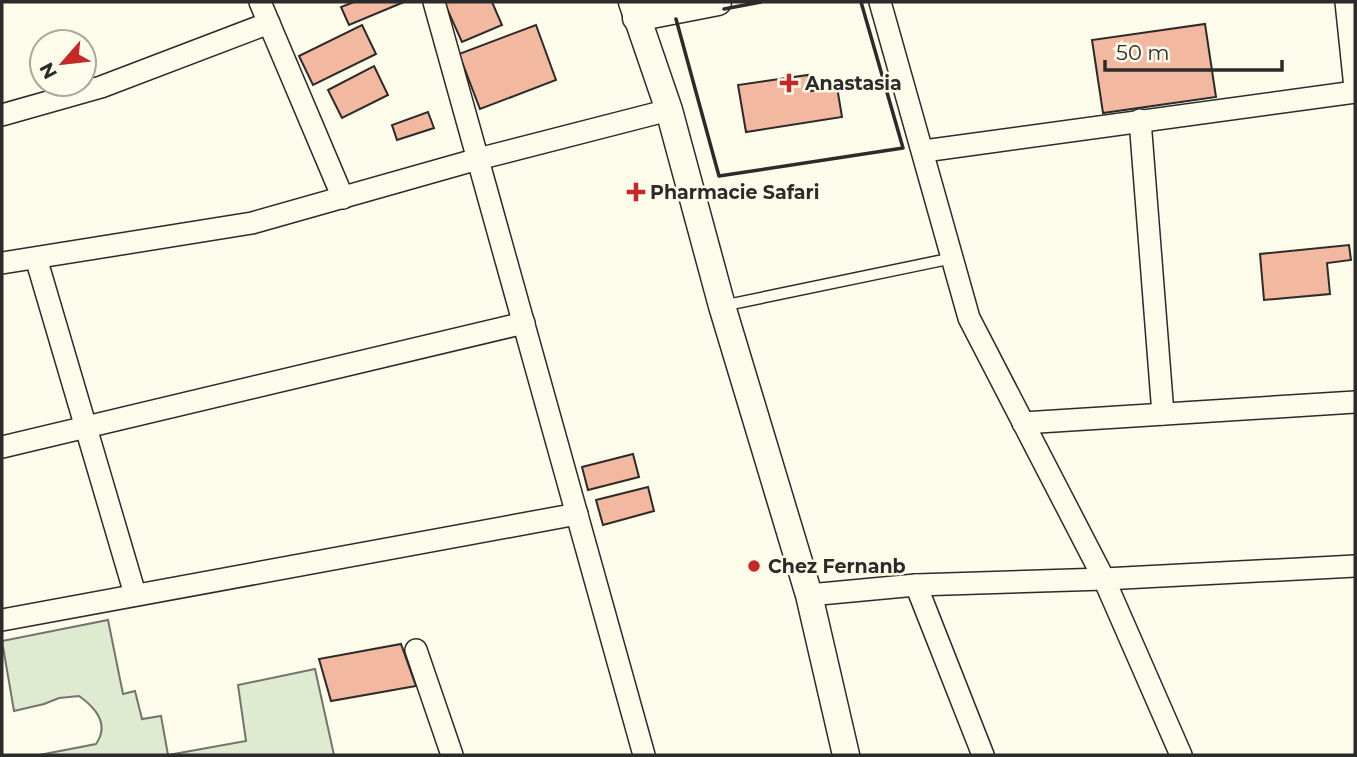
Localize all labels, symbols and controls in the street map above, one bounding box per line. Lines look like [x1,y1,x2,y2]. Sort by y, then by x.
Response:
north arrow [28,28,98,98]
scale bar [1105,28,1282,72]
text: 50 m [1116,40,1170,65]
text: N [35,59,62,83]
place label: Anastasia [804,72,902,95]
marker: Anastasia [779,73,799,93]
place label: Pharmacie Safari [650,181,819,204]
marker: Pharmacie Safari [628,184,644,200]
place label: Chez Fernanb [768,555,906,578]
marker: Chez Fernanb [746,558,762,574]

